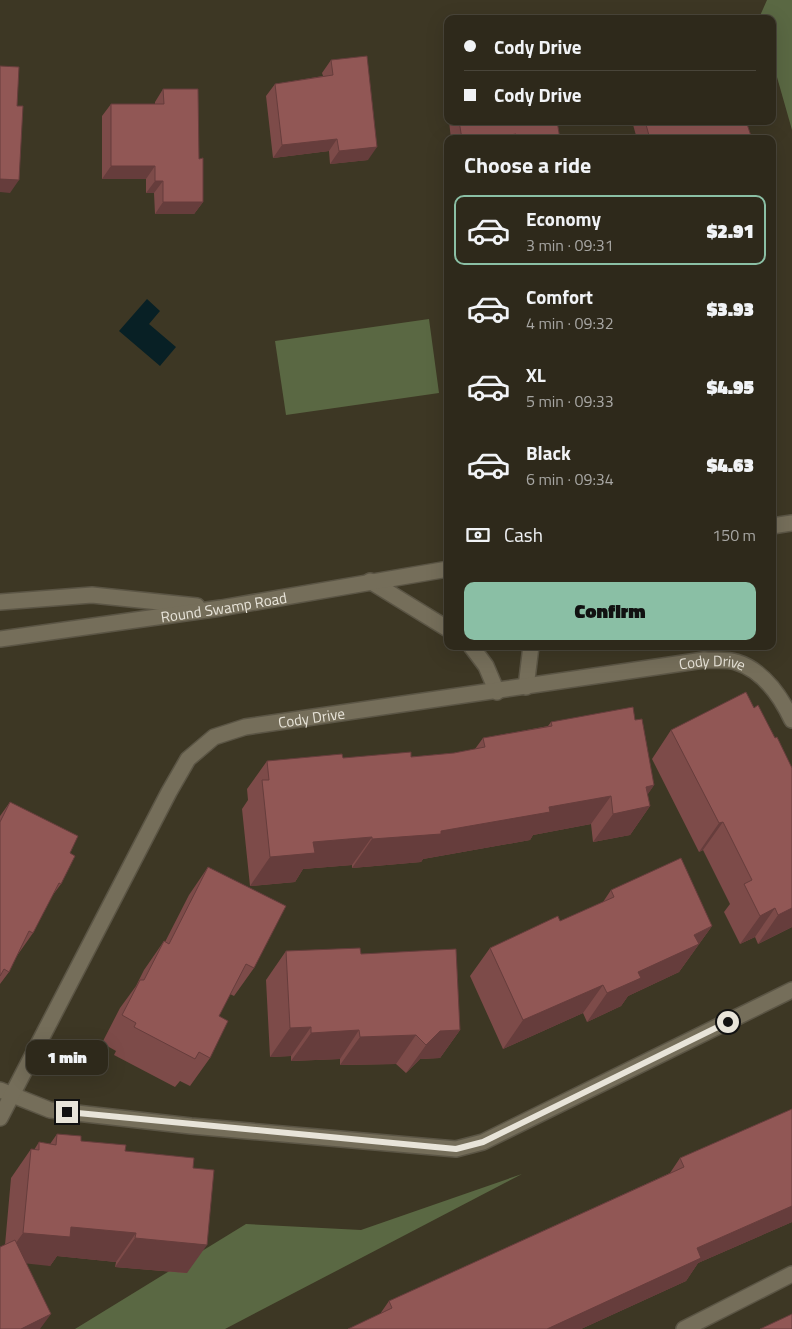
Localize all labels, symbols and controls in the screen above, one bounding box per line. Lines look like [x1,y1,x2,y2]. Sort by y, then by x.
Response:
text: Cody Drive [494,32,582,61]
text: Cody Drive [494,80,582,109]
text: Choose a ride [464,148,591,182]
text: Economy [526,204,601,233]
icon: car [466,208,511,253]
text: $2.91 [707,216,754,245]
text: 3 min · 09:31 [526,233,614,257]
text: Comfort [526,282,593,311]
icon: car [466,286,511,331]
text: $3.93 [707,294,754,323]
text: 4 min · 09:32 [526,311,614,335]
text: XL [526,360,546,389]
icon: car [466,364,511,409]
text: $4.95 [707,372,754,401]
text: 5 min · 09:33 [526,389,614,413]
text: Black [526,438,571,467]
icon: car [466,442,511,487]
text: $4.63 [707,450,754,479]
text: 6 min · 09:34 [526,467,614,491]
text: Cash [504,520,543,549]
icon: cash [464,521,492,549]
text: 150 m [712,523,756,547]
button: Confirm [464,582,756,640]
street label: Round Swamp Road [159,585,289,628]
street label: Cody Drive [677,648,750,676]
street label: Cody Drive [276,701,346,734]
route start [717,1011,739,1033]
callout: 1 min [26,1040,108,1074]
text: 1 min [47,1045,87,1069]
route end [56,1101,78,1123]

